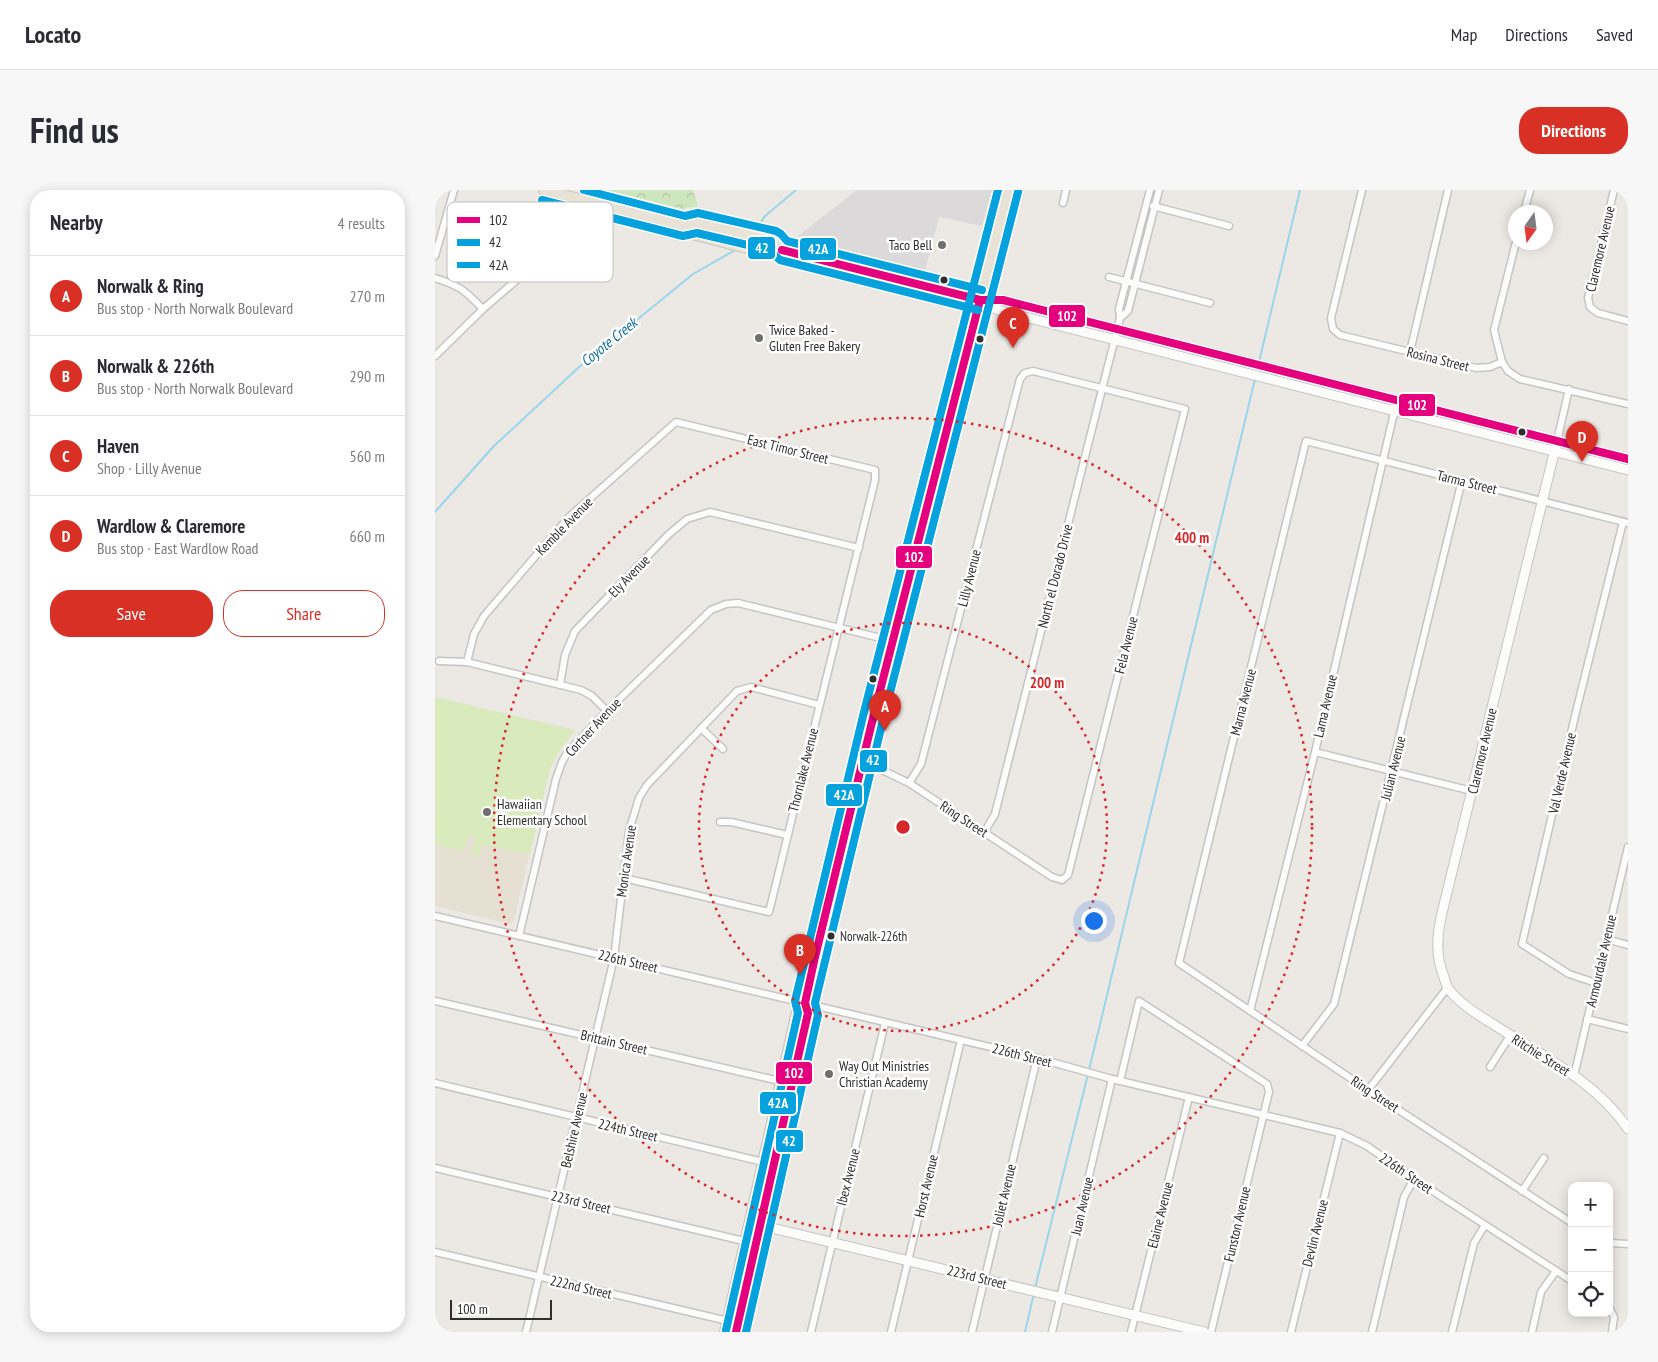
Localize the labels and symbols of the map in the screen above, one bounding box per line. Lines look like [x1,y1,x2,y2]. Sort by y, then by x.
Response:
legend [447,202,613,282]
street label: Claremore Avenue [1581,204,1619,294]
north arrow [1508,205,1553,250]
text: 102 [489,211,508,229]
text: 42 [489,233,502,251]
line badge: 42 [747,236,776,260]
place label: Taco Bell [889,236,933,254]
line badge: 42A [799,237,837,261]
text: 42 [755,239,769,257]
marker: Taco Bell [936,239,948,251]
text: 42A [808,240,829,258]
text: 42A [489,256,509,274]
unlabelled marker [939,275,949,285]
line badge: 102 [1048,304,1086,328]
pin: C [997,307,1029,348]
text: 102 [1057,307,1077,325]
water label: Coyote Creek [577,312,642,370]
place label: Twice Baked - Gluten Free Bakery [769,321,861,355]
marker: Twice Baked - Gluten Free Bakery [753,332,765,344]
unlabelled marker [975,334,985,344]
street label: Rosina Street [1405,343,1471,375]
line badge: 102 [1398,393,1436,417]
text: 102 [1407,396,1427,414]
pin: D [1566,421,1598,462]
unlabelled marker [1517,427,1527,437]
street label: East Timor Street [746,430,831,468]
street label: Tarma Street [1435,466,1499,498]
street label: Kemble Avenue [532,493,596,559]
street label: North el Dorado Drive [1033,522,1077,630]
text: 400 m [1175,528,1209,547]
line badge: 102 [895,545,933,569]
street label: Lilly Avenue [953,547,985,608]
text: 102 [904,548,924,566]
street label: Ely Avenue [604,551,654,601]
street label: Fela Avenue [1110,614,1142,676]
street label: Marna Avenue [1226,667,1260,737]
text: 200 m [1030,673,1064,692]
street label: Lama Avenue [1309,673,1341,739]
unlabelled marker [868,674,878,684]
pin: A [869,690,901,731]
street label: Cortner Avenue [561,694,625,760]
street label: Claremore Avenue [1463,706,1501,796]
street label: Thornlake Avenue [784,726,822,814]
street label: Val Verde Avenue [1544,730,1580,816]
street label: Julian Avenue [1376,734,1410,803]
line badge: 42 [859,749,888,773]
text: 42 [866,751,880,769]
line badge: 42A [825,783,863,807]
text: 42A [834,786,855,804]
place label: Hawaiian Elementary School [497,795,587,829]
street label: Ring Street [936,797,992,841]
marker: Hawaiian Elementary School [481,806,493,818]
centre of rings [894,818,912,836]
street label: Monica Avenue [612,824,640,898]
your location [1081,908,1107,934]
street label: Armourdale Avenue [1582,913,1620,1009]
place label: Norwalk-226th [840,928,908,945]
marker: Norwalk-226th [826,931,836,941]
pin: B [784,934,816,975]
street label: 226th Street [596,945,660,977]
street label: Brittain Street [579,1026,649,1058]
street label: Ritchie Street [1508,1030,1574,1080]
street label: 226th Street [990,1039,1054,1071]
place label: Way Out Ministries Christian Academy [839,1057,929,1091]
line badge: 102 [775,1061,813,1085]
text: 102 [784,1064,804,1082]
marker: Way Out Ministries Christian Academy [823,1068,835,1080]
street label: Ring Street [1347,1072,1403,1116]
street label: Belshire Avenue [557,1090,591,1170]
line badge: 42A [759,1091,797,1115]
text: 42A [768,1094,789,1112]
street label: 224th Street [596,1114,660,1146]
line badge: 42 [775,1129,804,1153]
text: 42 [782,1132,796,1150]
street label: Ibex Avenue [832,1146,864,1207]
street label: 226th Street [1376,1149,1436,1198]
street label: Horst Avenue [910,1153,942,1219]
street label: Joliet Avenue [988,1162,1020,1229]
street label: Juan Avenue [1066,1175,1097,1238]
street label: Elaine Avenue [1143,1180,1177,1250]
street label: Funston Avenue [1220,1184,1254,1263]
street label: 223rd Street [549,1186,613,1218]
street label: Devlin Avenue [1298,1197,1332,1269]
street label: 223rd Street [945,1261,1009,1293]
street label: 222nd Street [548,1271,614,1303]
scale bar [450,1297,553,1320]

